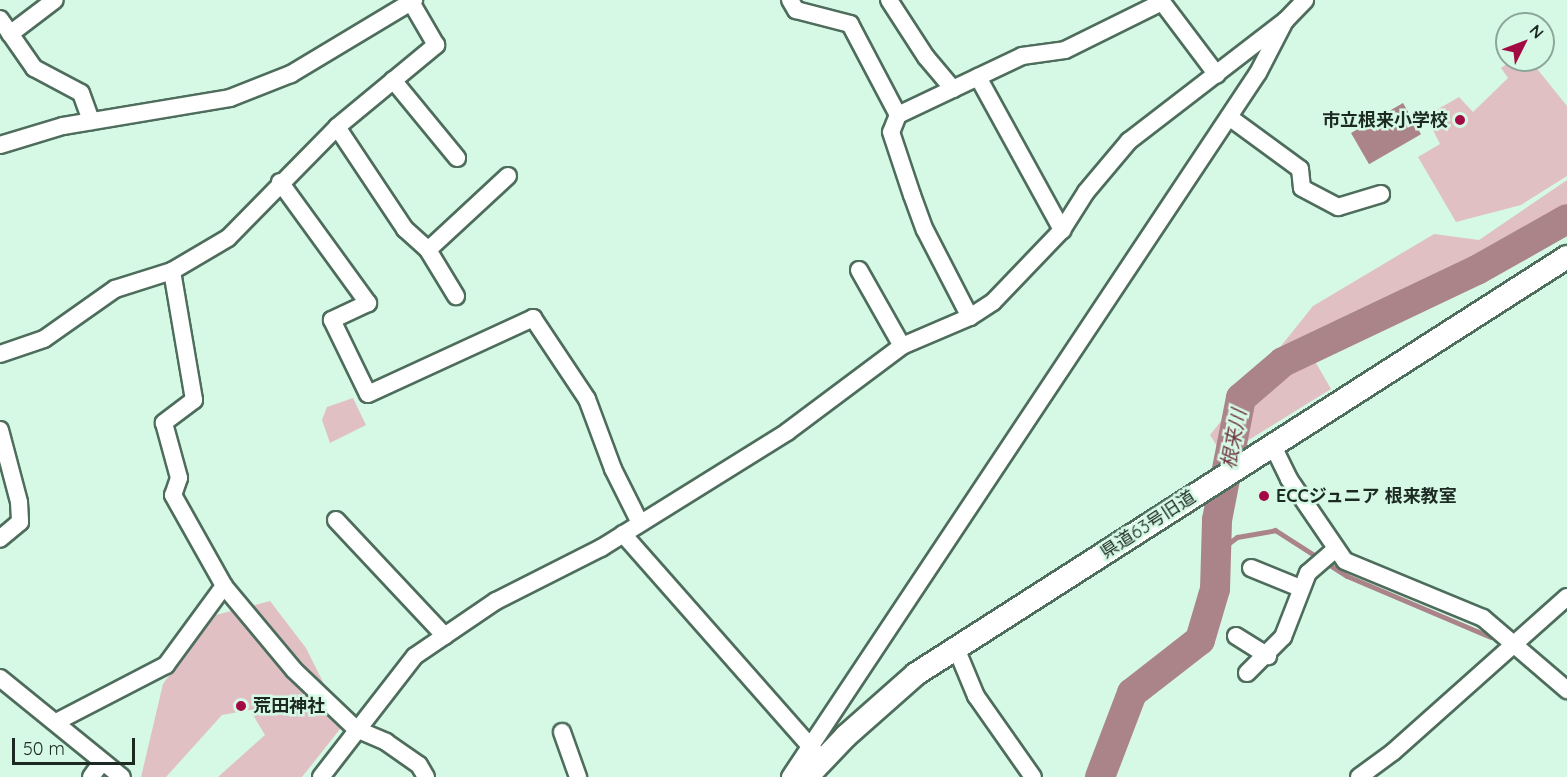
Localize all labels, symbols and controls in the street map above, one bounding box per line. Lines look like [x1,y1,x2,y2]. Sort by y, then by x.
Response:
north arrow [1495,12,1555,72]
text: N [1526,20,1548,42]
place label: 市立根来小学校 [1322,109,1448,131]
marker: 市立根来小学校 [1453,113,1467,127]
water label: 根来川 [1215,407,1251,471]
place label: ECCジュニア 根来教室 [1276,485,1458,507]
street label: 県道63号旧道 [1096,486,1200,564]
marker: ECCジュニア 根来教室 [1257,489,1271,503]
place label: 荒田神社 [253,695,325,717]
marker: 荒田神社 [234,699,248,713]
scale bar [15,726,138,764]
text: 50 m [23,737,65,760]

